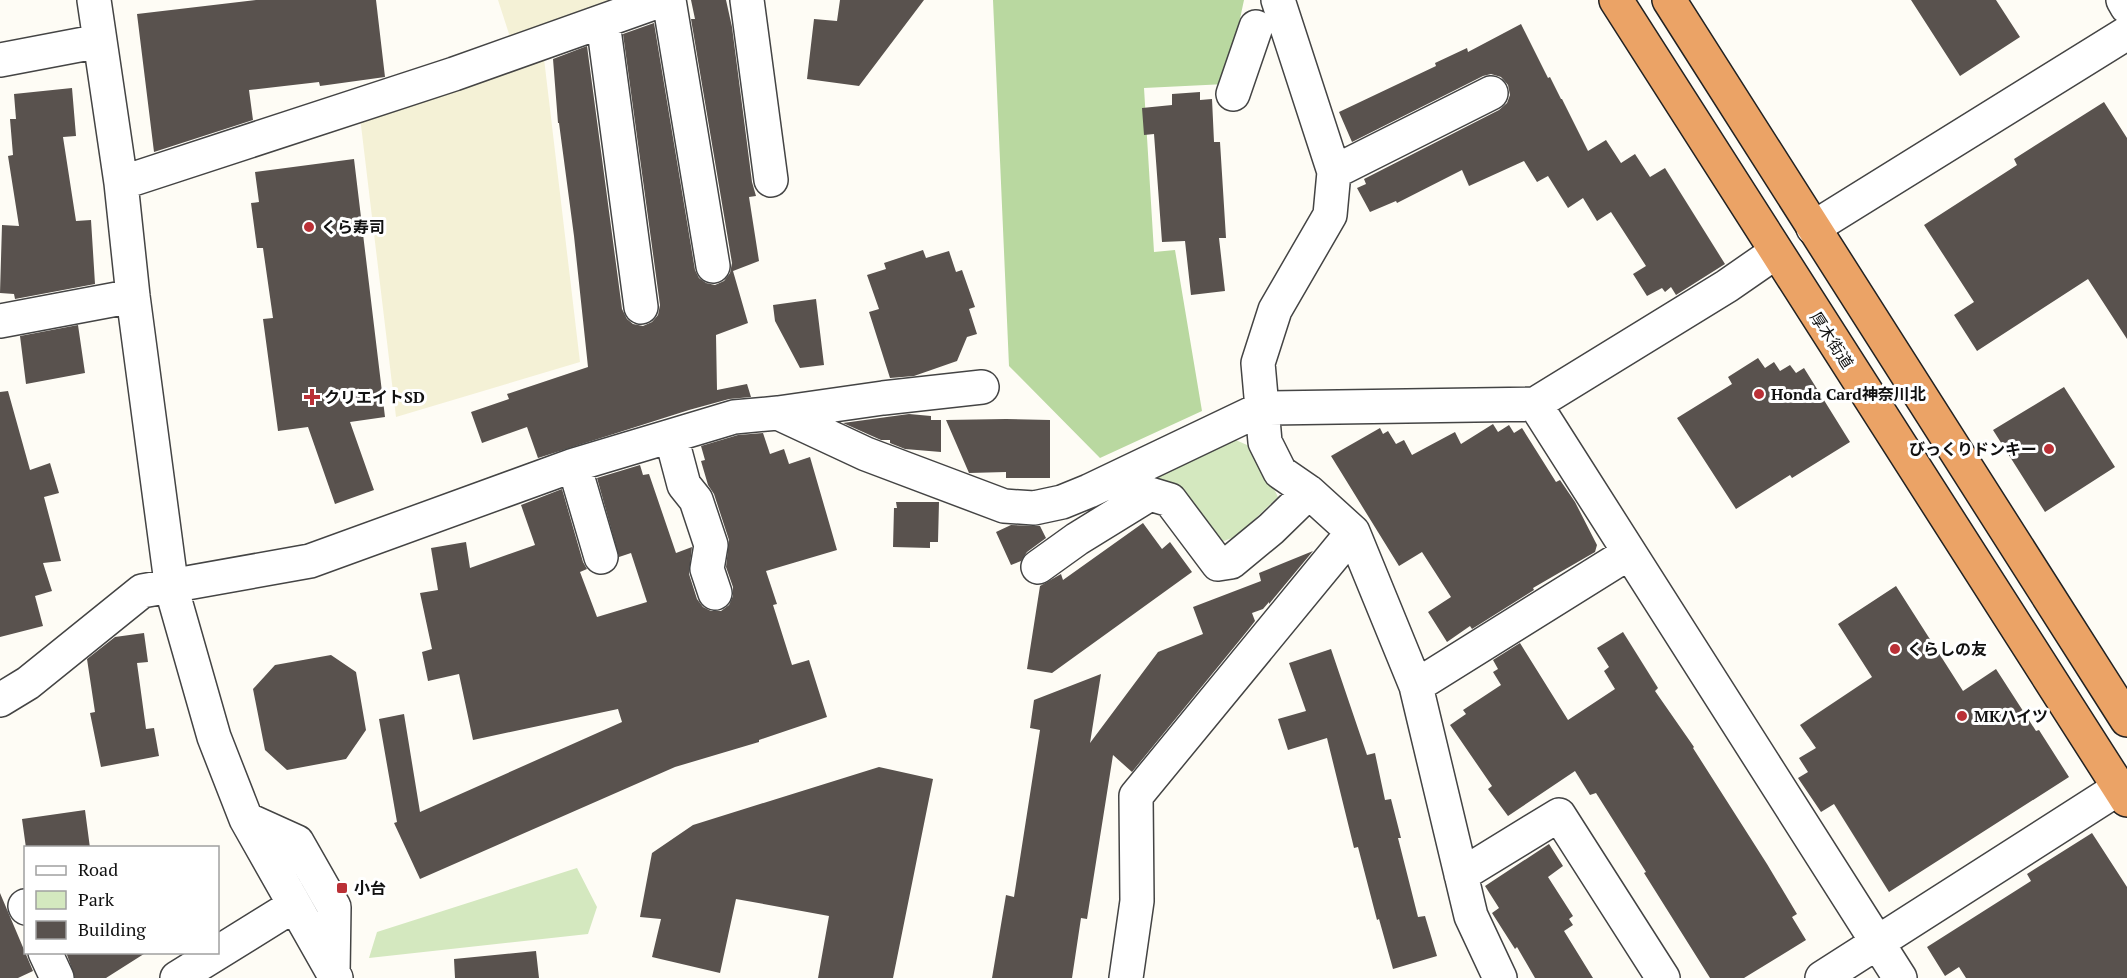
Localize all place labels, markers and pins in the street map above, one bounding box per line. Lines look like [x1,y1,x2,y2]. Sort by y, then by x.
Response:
place label: くら寿司 [321,216,385,238]
marker: くら寿司 [302,220,316,234]
place label: Honda Card神奈川北 [1771,383,1926,405]
place label: クリエイトSD [324,386,425,408]
marker: Honda Card神奈川北 [1752,387,1766,401]
marker: クリエイトSD [305,390,319,404]
place label: びっくりドンキー [1909,438,2037,460]
marker: びっくりドンキー [2042,442,2056,456]
place label: くらしの友 [1907,638,1987,660]
marker: くらしの友 [1888,642,1902,656]
place label: MKハイツ [1974,705,2048,727]
marker: MKハイツ [1955,709,1969,723]
place label: 小台 [354,877,386,899]
marker: 小台 [335,881,349,895]

